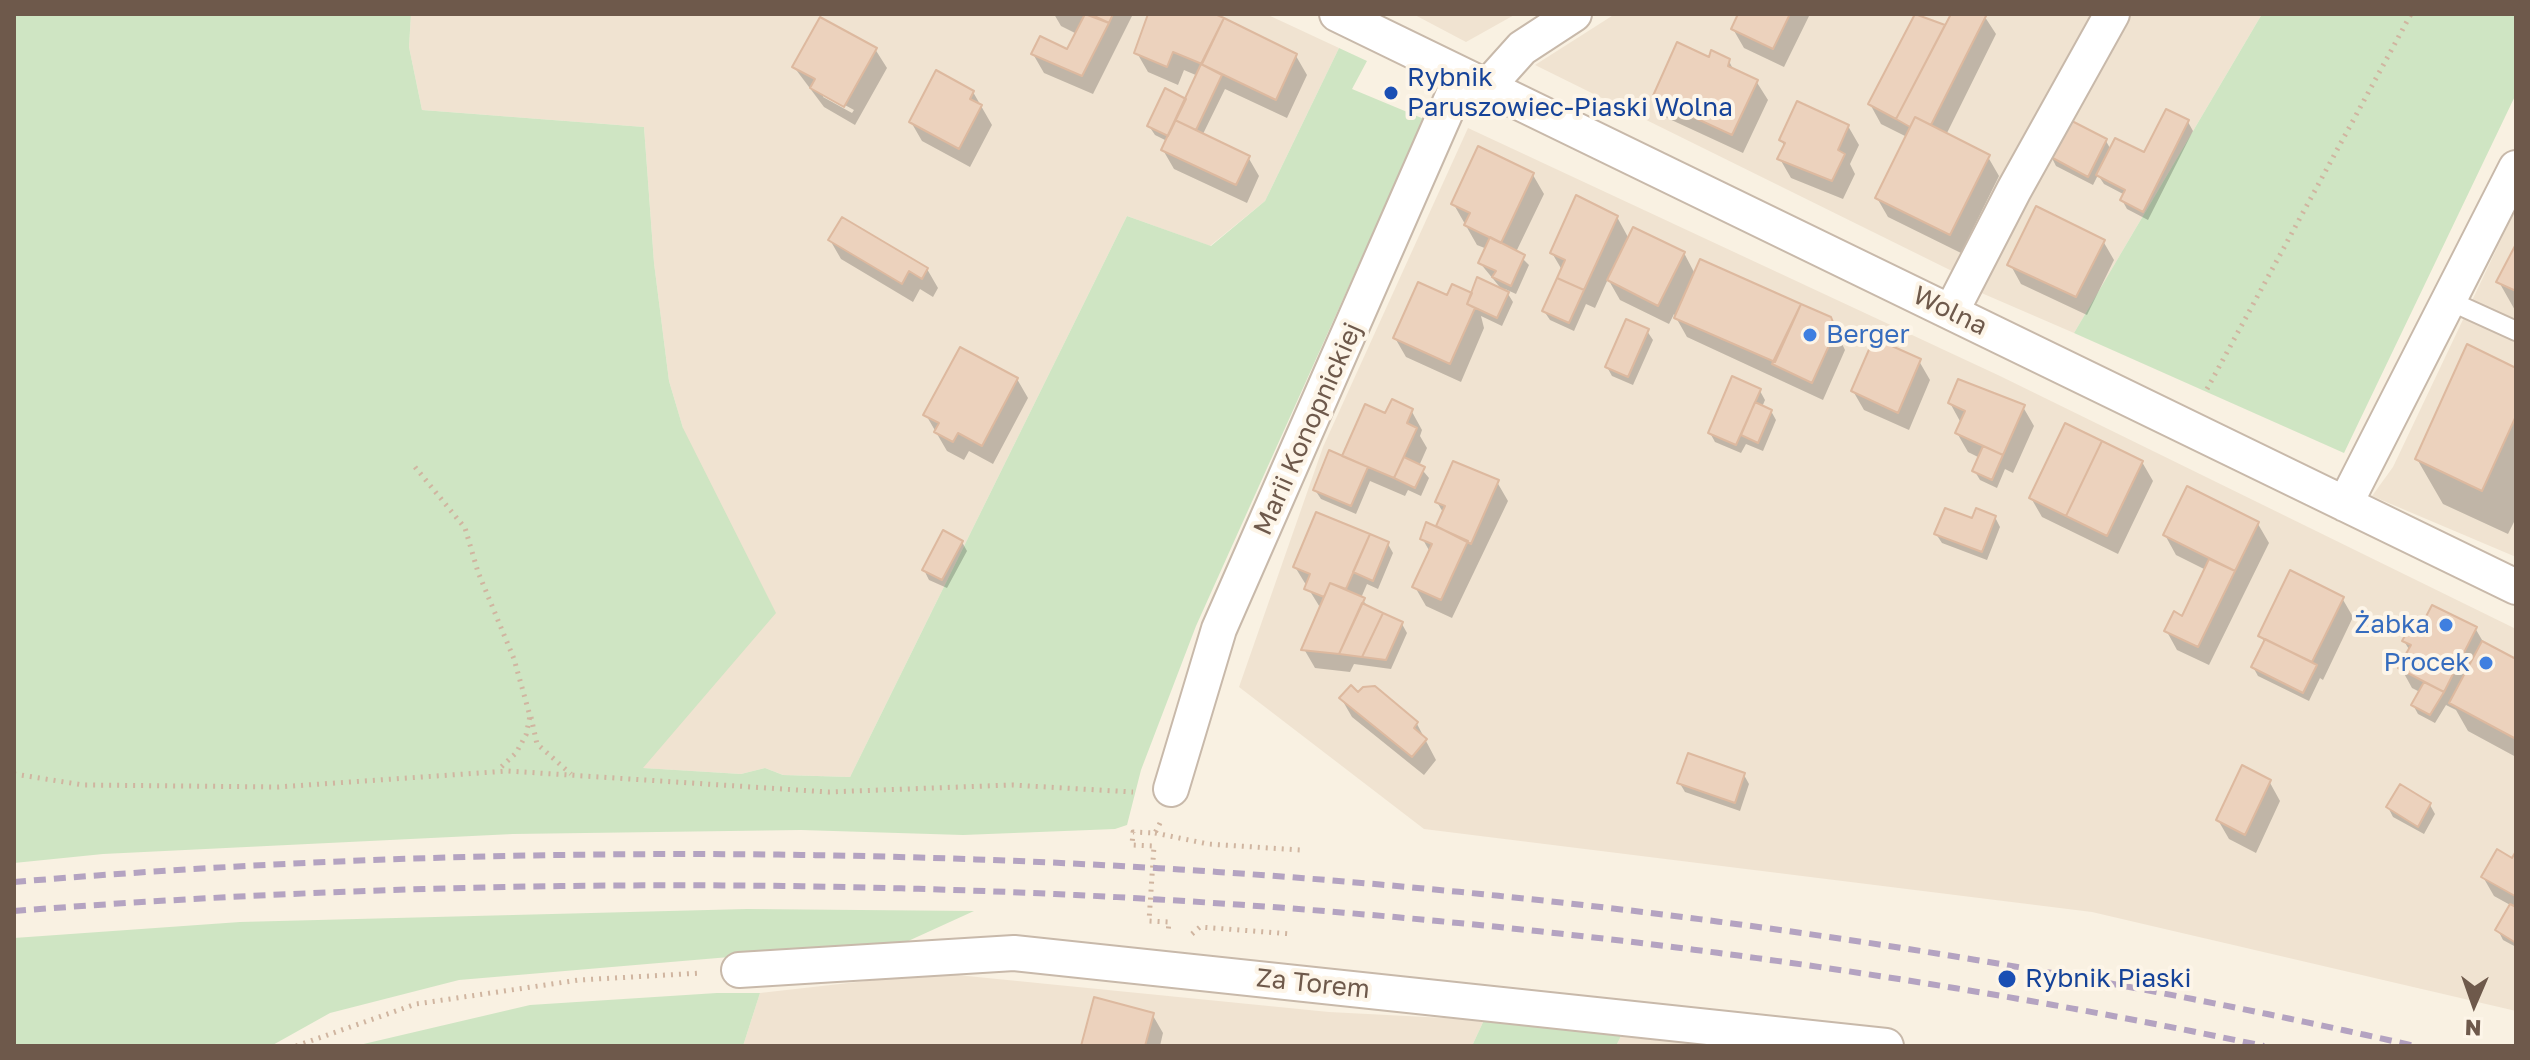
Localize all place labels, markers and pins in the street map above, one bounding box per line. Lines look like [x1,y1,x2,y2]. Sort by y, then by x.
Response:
place label: Rybnik Paruszowiec-Piaski Wolna [1407,62,1733,124]
marker: Rybnik Paruszowiec-Piaski Wolna [1382,84,1400,102]
place label: Berger [1826,319,1910,351]
marker: Berger [1801,326,1819,344]
place label: Żabka [2355,609,2430,641]
marker: Żabka [2437,616,2455,634]
place label: Procek [2384,647,2470,679]
marker: Procek [2477,654,2495,672]
place label: Rybnik Piaski [2025,963,2192,995]
marker: Rybnik Piaski [1996,968,2018,990]

